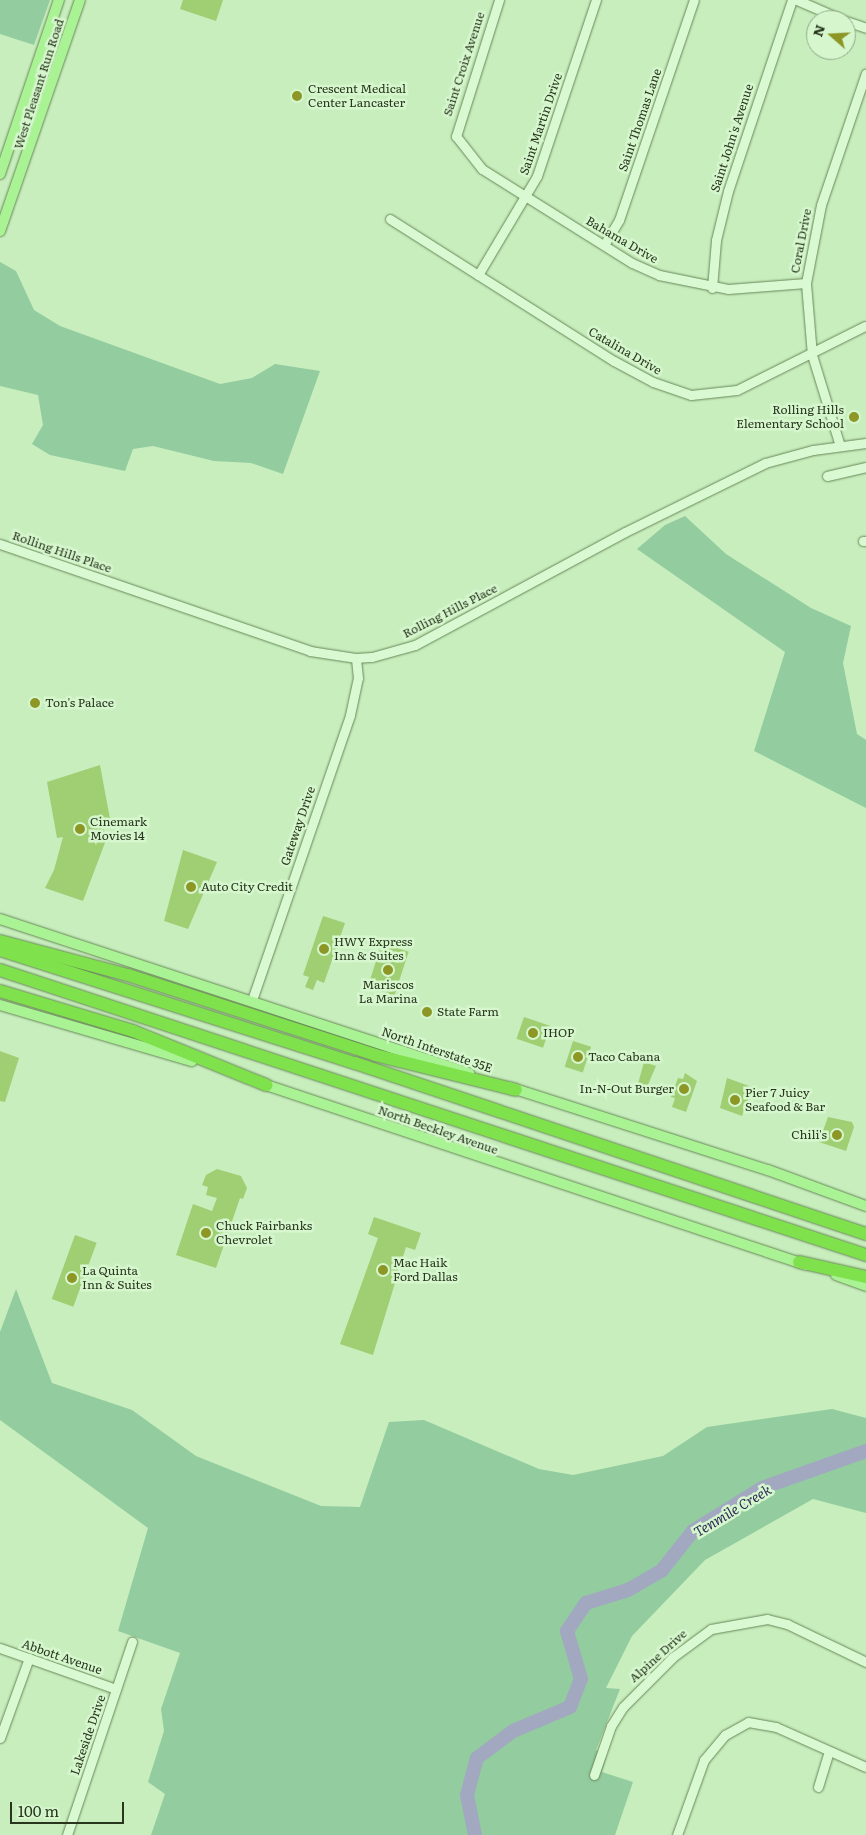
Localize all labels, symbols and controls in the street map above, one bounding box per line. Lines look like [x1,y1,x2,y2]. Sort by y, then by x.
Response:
street label: Saint Croix Avenue [440,10,488,118]
north arrow [806,10,856,60]
street label: West Pleasant Run Road [11,17,67,151]
text: N [806,22,829,39]
street label: Saint Thomas Lane [616,67,664,173]
street label: Saint Martin Drive [517,71,565,177]
place label: Crescent Medical Center Lancaster [308,82,406,110]
street label: Saint John's Avenue [708,82,756,194]
marker: Crescent Medical Center Lancaster [290,89,304,103]
street label: Coral Drive [788,208,814,274]
street label: Bahama Drive [583,214,661,266]
street label: Catalina Drive [586,324,664,378]
place label: Rolling Hills Elementary School [736,403,844,431]
marker: Rolling Hills Elementary School [848,411,860,423]
street label: Rolling Hills Place [10,528,114,576]
street label: Rolling Hills Place [400,581,500,641]
place label: Ton's Palace [45,696,114,710]
marker: Ton's Palace [29,697,41,709]
street label: Gateway Drive [278,784,318,868]
place label: Cinemark Movies 14 [90,815,147,843]
marker: Cinemark Movies 14 [74,823,86,835]
place label: Auto City Credit [201,880,293,894]
marker: Auto City Credit [185,881,197,893]
place label: HWY Express Inn & Suites [334,935,412,963]
marker: HWY Express Inn & Suites [318,943,330,955]
marker: Mariscos La Marina [382,964,394,976]
place label: Mariscos La Marina [359,978,417,1006]
place label: State Farm [437,1005,499,1019]
marker: State Farm [421,1006,433,1018]
street label: North Interstate 35E [380,1024,494,1076]
place label: IHOP [543,1026,574,1040]
marker: IHOP [527,1027,539,1039]
place label: Taco Cabana [588,1050,660,1064]
marker: Taco Cabana [572,1051,584,1063]
place label: In-N-Out Burger [580,1082,674,1096]
marker: In-N-Out Burger [678,1083,690,1095]
place label: Pier 7 Juicy Seafood & Bar [745,1086,825,1114]
marker: Pier 7 Juicy Seafood & Bar [729,1094,741,1106]
street label: North Beckley Avenue [376,1103,500,1157]
place label: Chili's [791,1128,827,1142]
marker: Chili's [831,1129,843,1141]
place label: Chuck Fairbanks Chevrolet [216,1219,312,1247]
marker: Chuck Fairbanks Chevrolet [200,1227,212,1239]
place label: Mac Haik Ford Dallas [393,1256,458,1284]
place label: La Quinta Inn & Suites [82,1264,152,1292]
marker: Mac Haik Ford Dallas [377,1264,389,1276]
marker: La Quinta Inn & Suites [66,1272,78,1284]
water label: Tenmile Creek [690,1480,774,1540]
street label: Alpine Drive [626,1626,690,1686]
street label: Abbott Avenue [20,1637,104,1677]
street label: Lakeside Drive [67,1693,109,1777]
scale bar [12,1792,126,1824]
text: 100 m [18,1799,59,1822]

